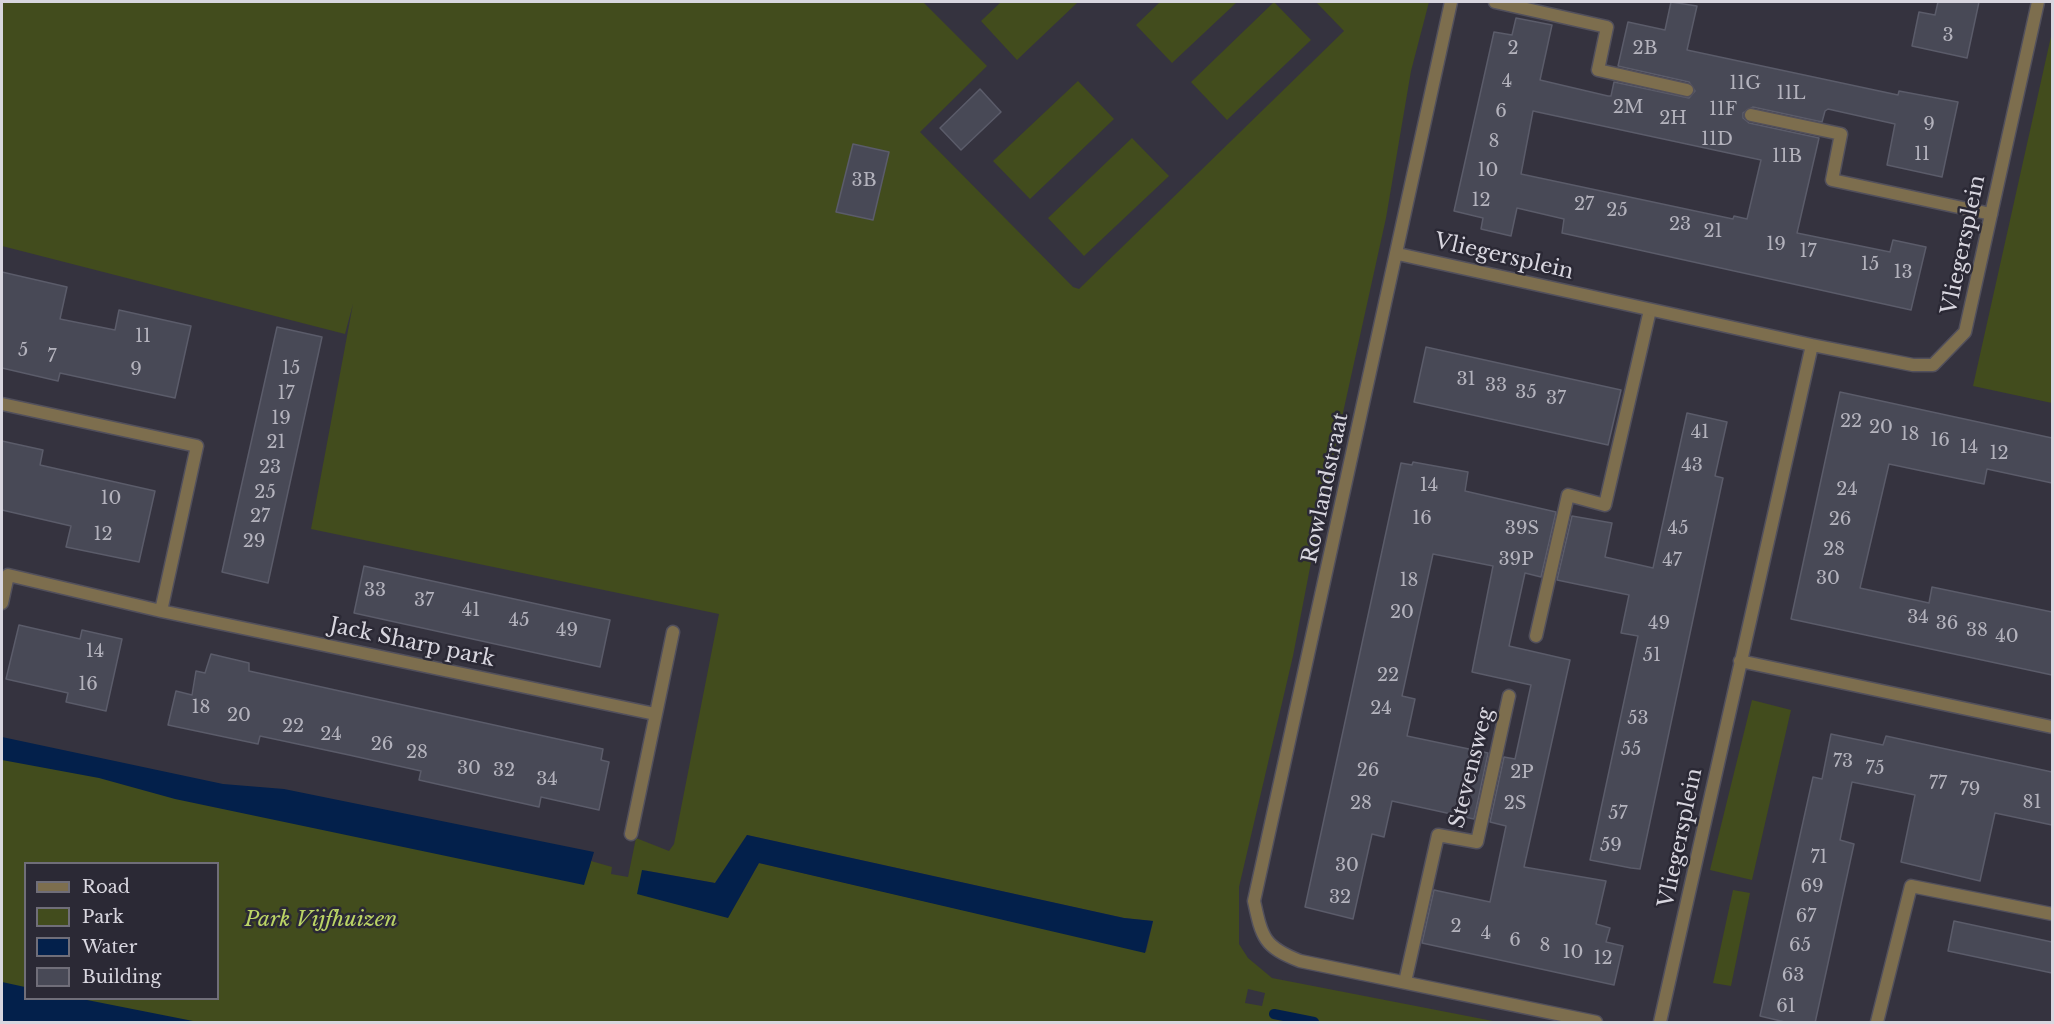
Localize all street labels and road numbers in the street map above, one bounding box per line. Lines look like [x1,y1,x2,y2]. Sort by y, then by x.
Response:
street label: Vliegersplein [1937,173,1991,317]
street label: Vliegersplein [1432,229,1576,285]
street label: Rowlandstraat [1298,410,1354,566]
street label: Jack Sharp park [327,613,497,673]
street label: Stevensweg [1445,705,1499,831]
street label: Vliegersplein [1654,766,1708,910]

